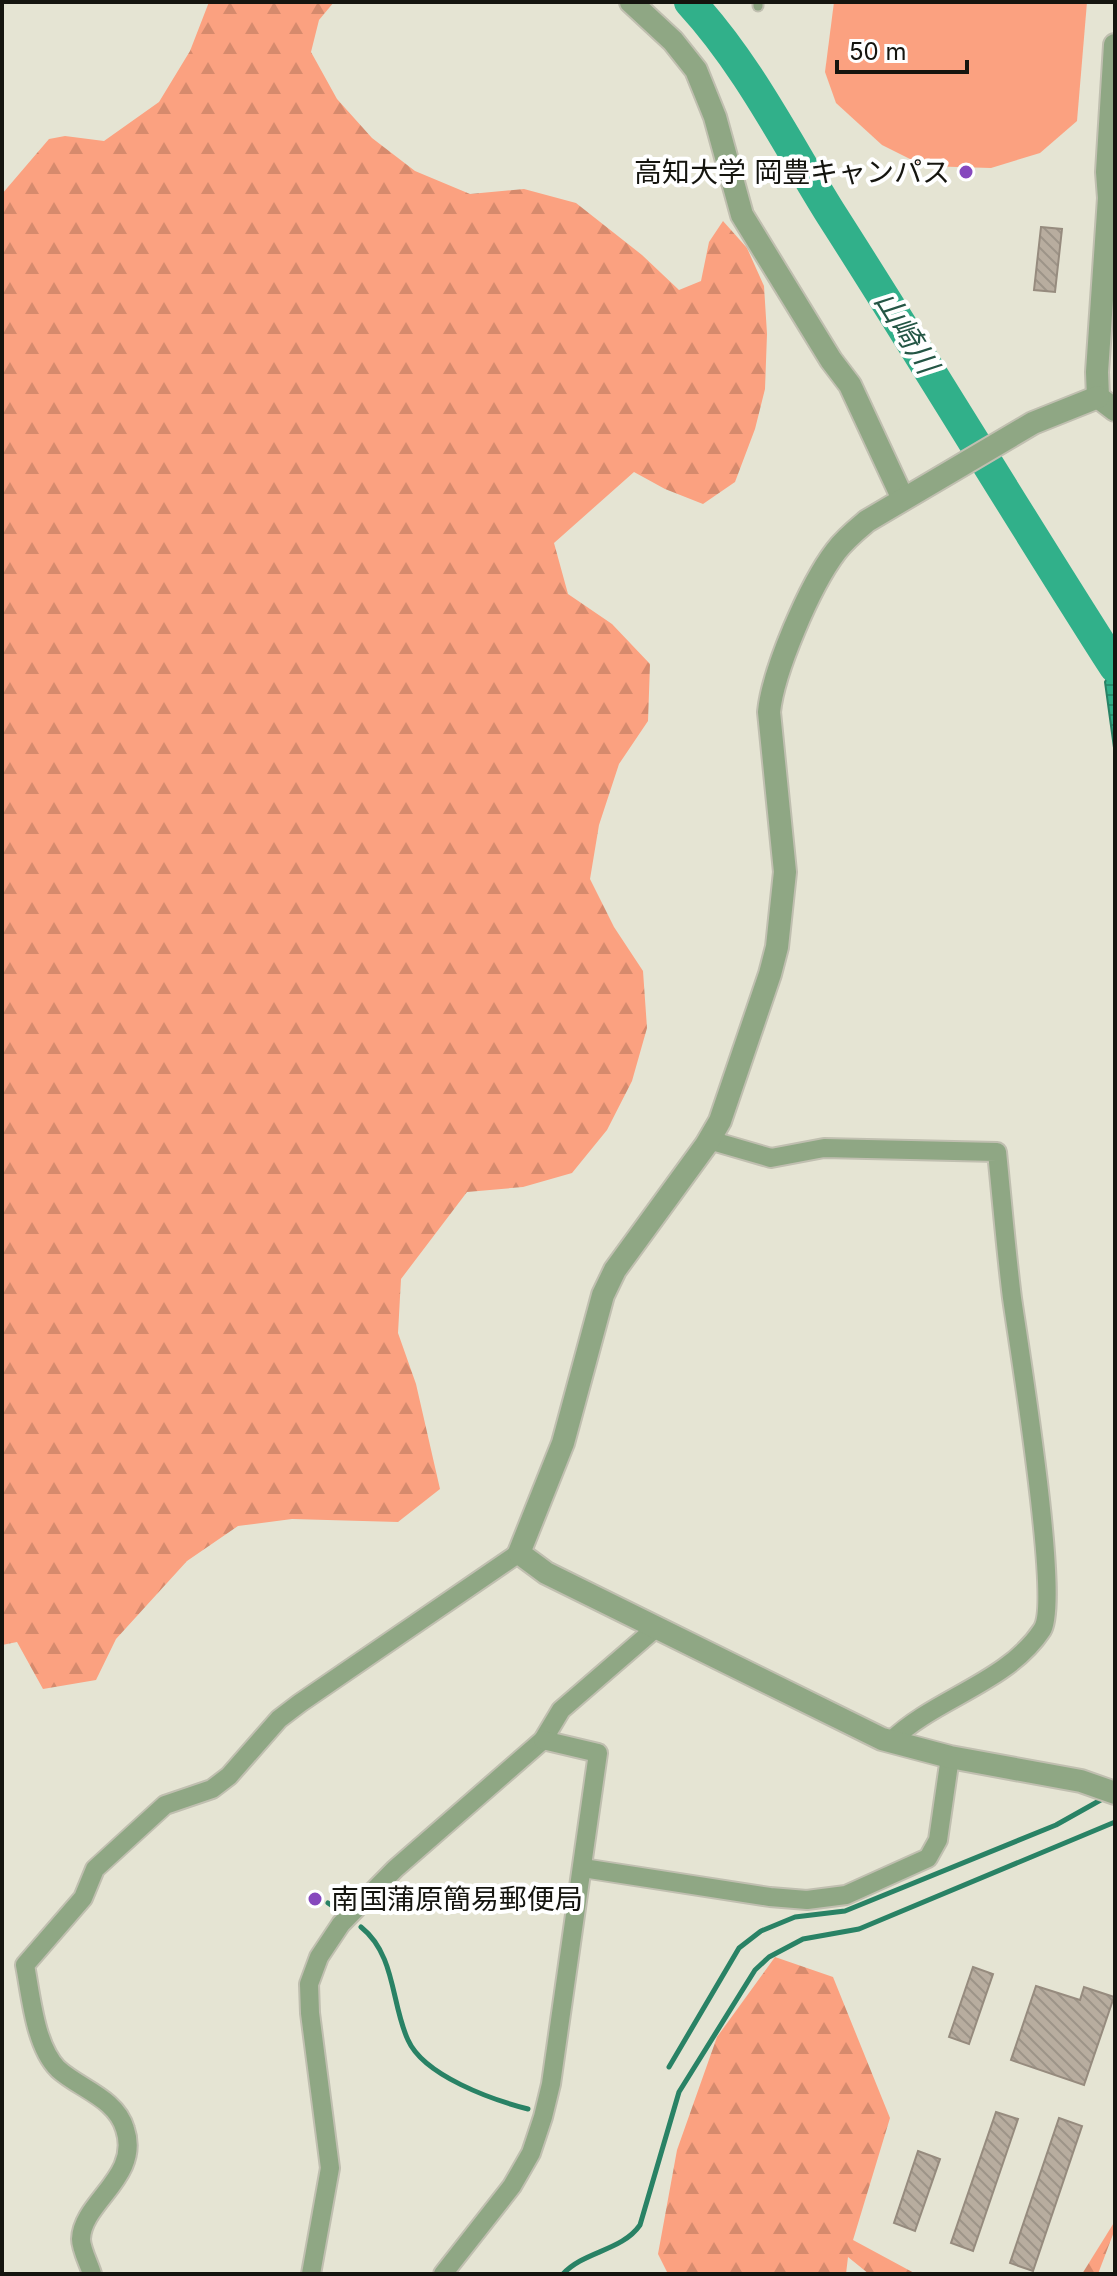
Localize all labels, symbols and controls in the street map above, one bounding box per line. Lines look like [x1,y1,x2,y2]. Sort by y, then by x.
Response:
scale bar [837,24,967,74]
text: 50 m [849,37,907,66]
place label: 高知大学 岡豊キャンパス [634,155,950,189]
marker: 高知大学 岡豊キャンパス [957,163,975,181]
water label: 山崎川 [868,284,948,382]
place label: 南国蒲原簡易郵便局 [331,1882,583,1916]
marker: 南国蒲原簡易郵便局 [306,1890,324,1908]

